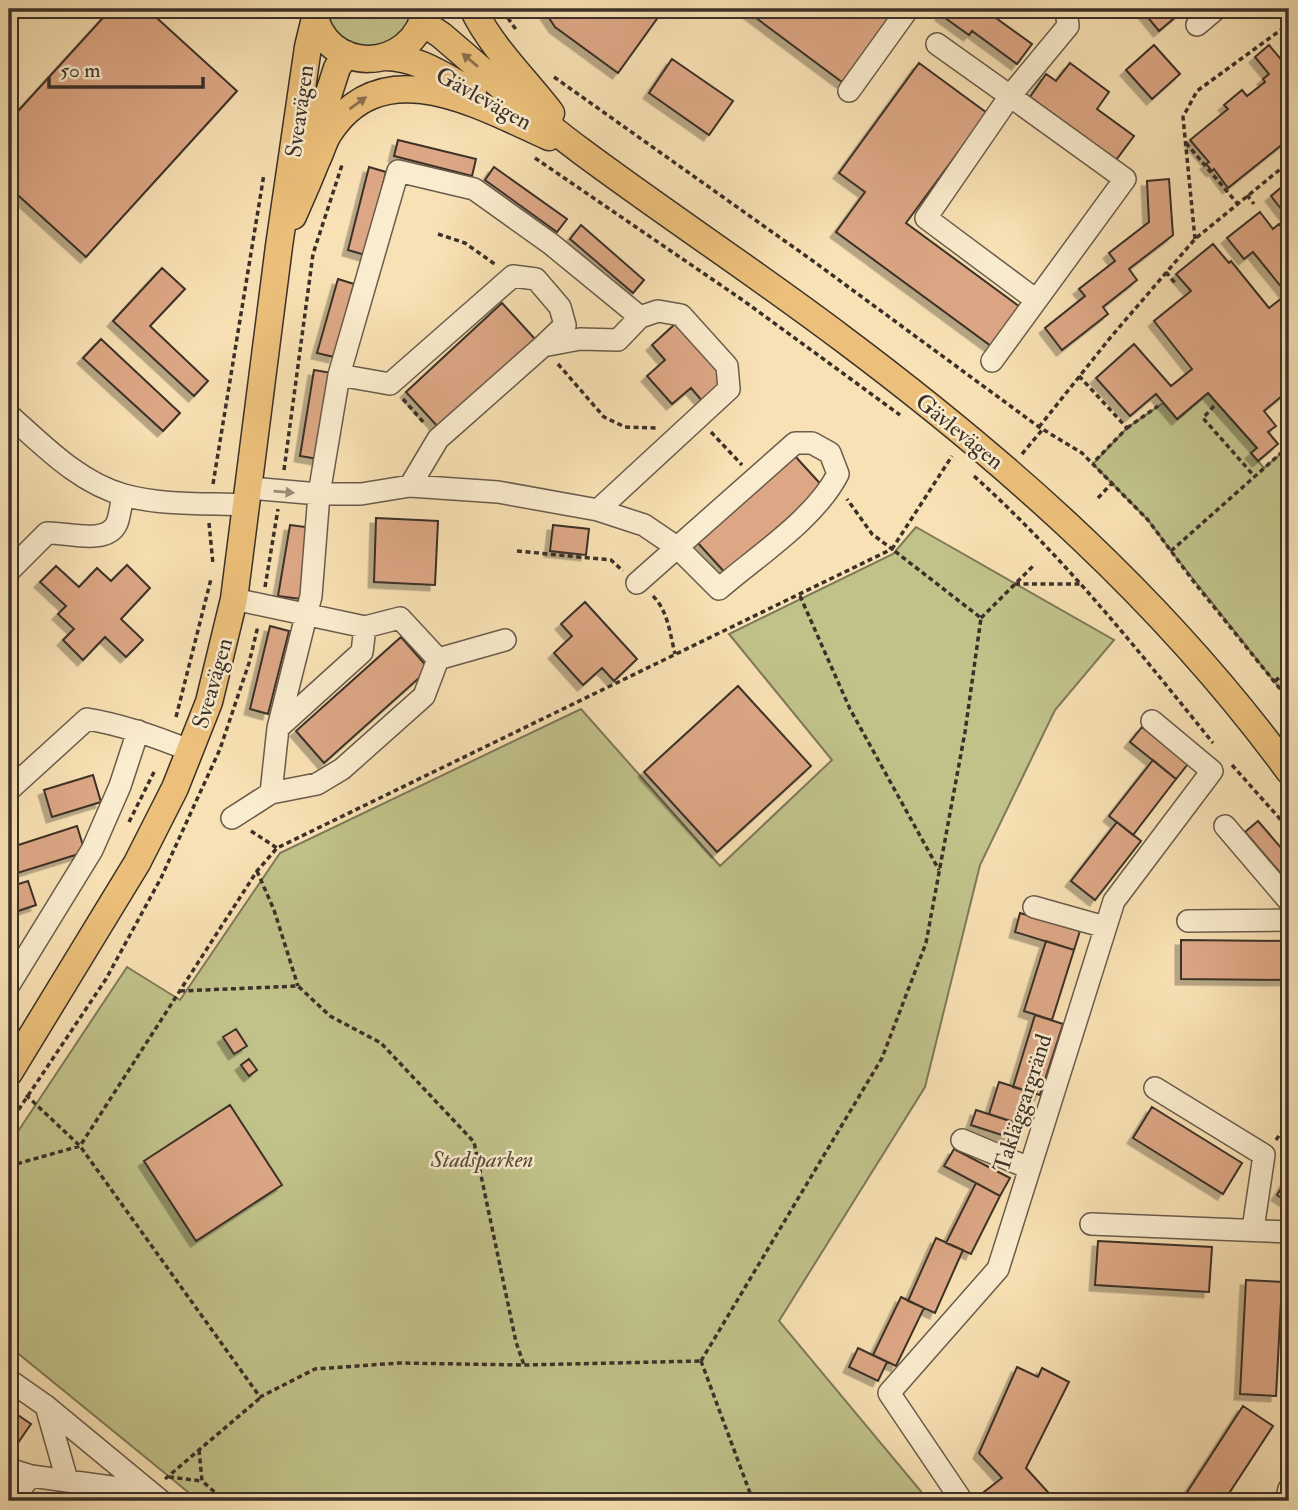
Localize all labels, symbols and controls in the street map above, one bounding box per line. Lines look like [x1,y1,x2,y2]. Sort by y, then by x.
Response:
scale bar [49,46,203,90]
one-way arrow [462,52,480,67]
text: 50 m [60,57,101,84]
street label: Gävlevägen [431,60,537,137]
street label: Sveavägen [279,63,320,159]
one-way arrow [349,96,368,110]
street label: Gävlevägen [910,387,1010,476]
one-way arrow [274,487,296,498]
street label: Sveavägen [186,634,239,732]
street label: Takläggargränd [987,1030,1058,1176]
park label: Stadsparken [430,1145,533,1174]

